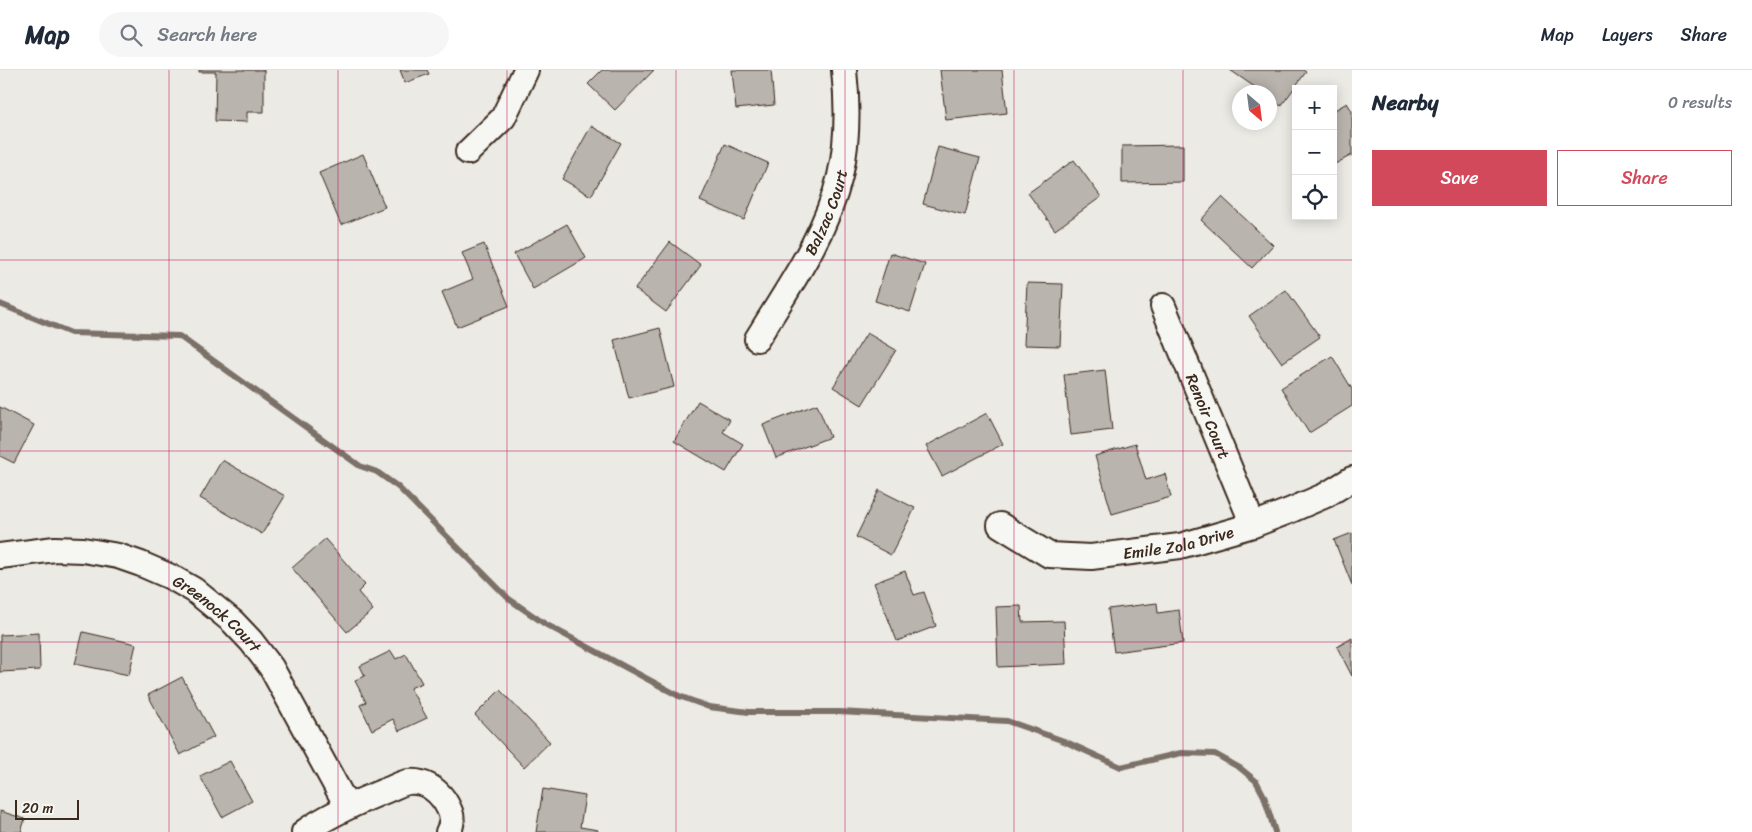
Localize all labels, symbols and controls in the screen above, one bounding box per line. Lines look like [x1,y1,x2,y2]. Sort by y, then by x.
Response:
search box [99,12,449,57]
text: Map [25,14,69,56]
text: Search here [157,18,257,51]
text: Map [1541,19,1574,51]
text: Layers [1602,19,1653,51]
text: Share [1681,19,1727,51]
icon: search [117,21,145,49]
text: Nearby [1372,84,1438,122]
north arrow [1232,85,1277,130]
map controls [1292,85,1337,220]
button: + [1292,85,1337,130]
text: 0 results [1668,88,1732,117]
button: − [1292,130,1337,175]
button: Save [1372,150,1547,206]
button: Share [1557,150,1732,206]
street label: Balzac Court [796,167,856,260]
button: locate [1292,175,1337,220]
street label: Renoir Court [1178,369,1239,463]
street label: Emile Zola Drive [1121,517,1237,567]
street label: Greenock Court [167,566,269,659]
text: 20 m [22,796,53,821]
scale bar [15,797,79,820]

